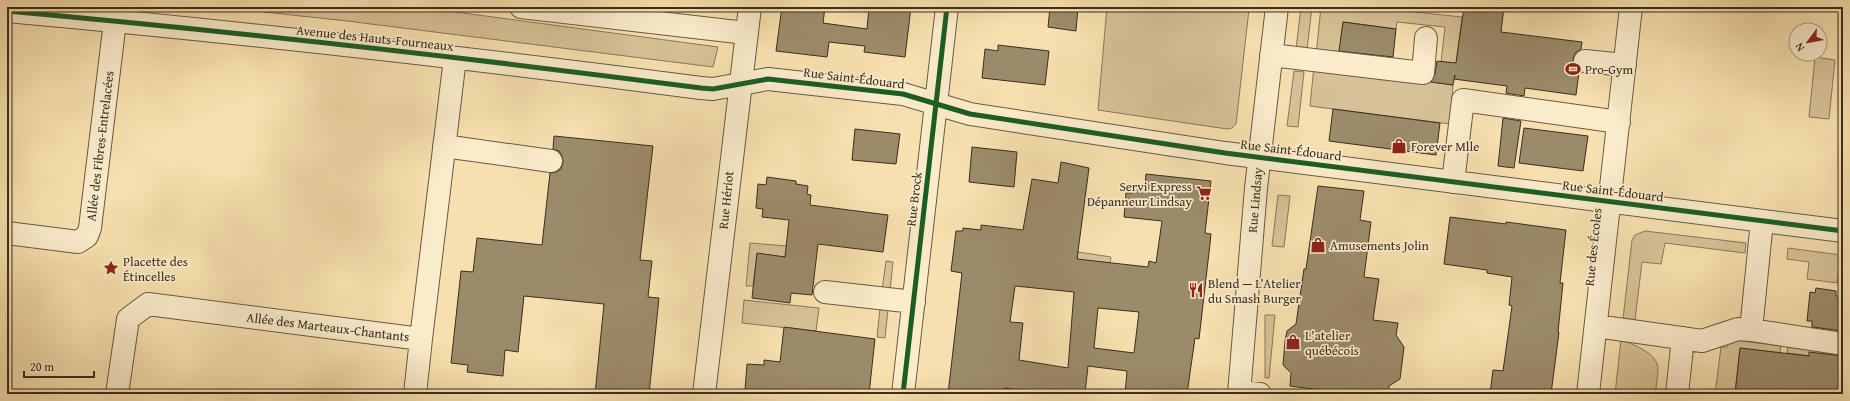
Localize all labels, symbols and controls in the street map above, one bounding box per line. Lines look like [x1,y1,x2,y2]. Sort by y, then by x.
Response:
street label: Avenue des Hauts-Fourneaux [295,20,455,56]
north arrow [1788,22,1828,62]
text: N [1790,39,1808,55]
sports icon: Pro-Gym [1564,60,1582,78]
place label: Pro-Gym [1585,60,1633,79]
street label: Rue Saint-Édouard [802,62,906,94]
street label: Allée des Fibres-Entrelacées [81,70,119,222]
street label: Rue Saint-Édouard [1239,134,1343,166]
shop icon: Forever Mlle [1390,137,1408,155]
place label: Forever Mlle [1411,137,1479,156]
street label: Rue Lindsay [1243,166,1267,233]
street label: Rue Hériot [713,170,739,230]
street label: Rue Brock [901,170,927,227]
street label: Rue Saint-Édouard [1561,175,1665,207]
place label: Servi Express Dépanneur Lindsay [1087,177,1193,211]
supermarket icon: Servi Express Dépanneur Lindsay [1195,184,1213,202]
street label: Rue des Écoles [1579,207,1607,287]
shop icon: Amusements Jolin [1309,236,1327,254]
place label: Amusements Jolin [1330,236,1429,255]
place label: Placette des Étincelles [123,252,188,286]
place icon: Placette des Étincelles [102,259,120,277]
place label: Blend — L’Atelier du Smash Burger [1208,274,1302,308]
restaurant icon: Blend — L’Atelier du Smash Burger [1187,281,1205,299]
street label: Allée des Marteaux-Chantants [245,308,411,346]
place label: L'atelier québécois [1305,326,1359,360]
shop icon: L'atelier québécois [1284,333,1302,351]
scale bar [24,353,94,379]
text: 20 m [30,358,54,375]

